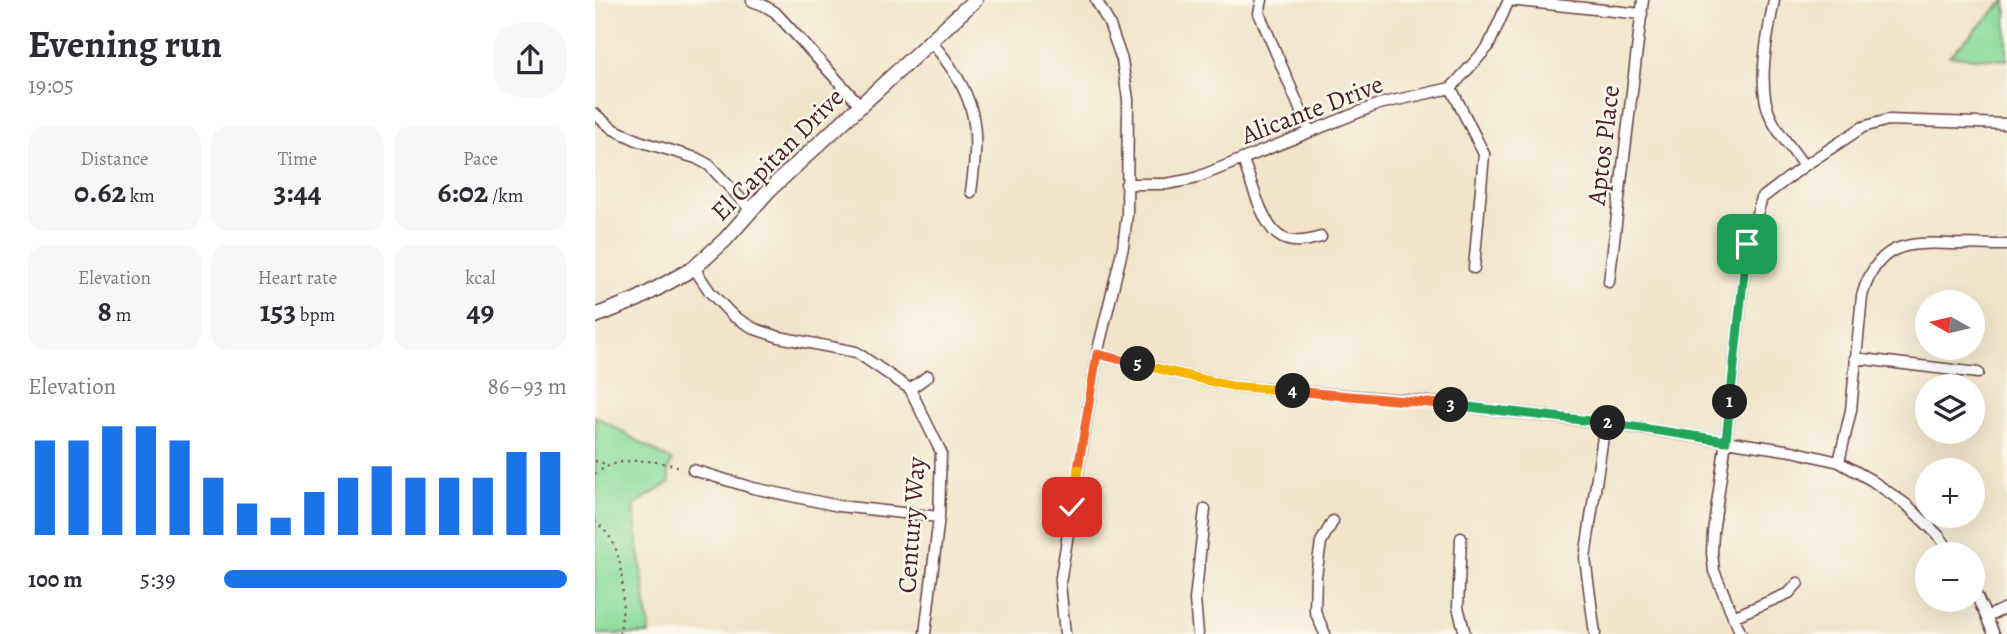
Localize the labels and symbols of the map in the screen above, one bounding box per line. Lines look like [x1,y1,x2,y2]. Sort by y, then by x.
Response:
street label: Alicante Drive [1235,66,1388,153]
street label: El Capitan Drive [703,80,852,229]
street label: Aptos Place [1579,83,1628,208]
pin [1717,214,1777,274]
north arrow [1915,290,1985,360]
pin: 5 [1121,346,1155,382]
pin: 4 [1275,374,1311,408]
pin: 1 [1713,384,1747,420]
pin: 3 [1433,388,1469,422]
pin: 2 [1591,406,1625,440]
street label: Century Way [889,455,934,594]
pin [1042,477,1102,537]

